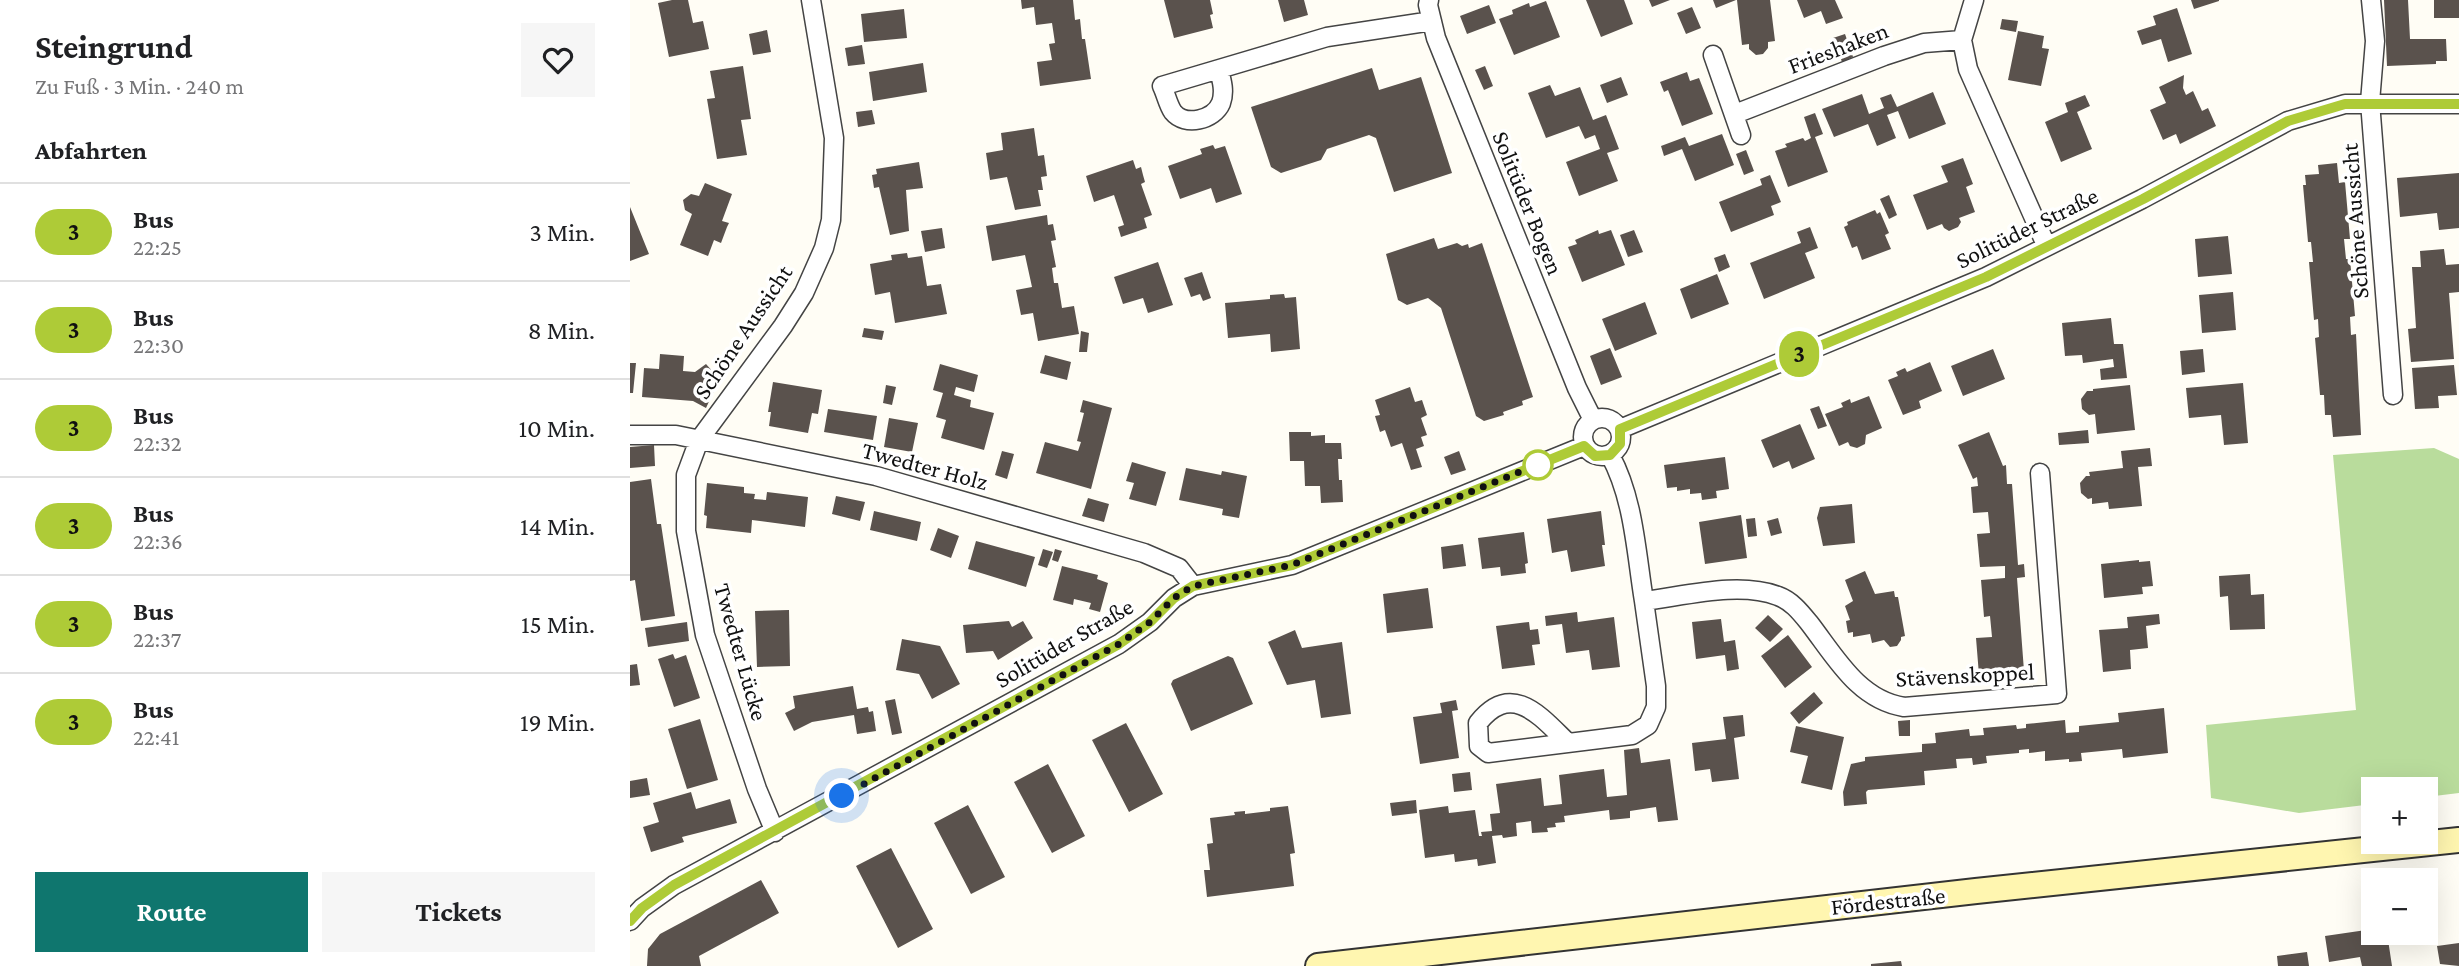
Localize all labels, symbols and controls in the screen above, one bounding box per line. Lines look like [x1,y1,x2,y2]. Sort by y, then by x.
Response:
street label: Frieshaken [1784,16,1892,79]
button: heart [521,23,595,97]
text: Steingrund [35,28,193,65]
text: Zu Fuß · 3 Min. · 240 m [35,73,244,99]
street label: Solitüder Bogen [1487,127,1570,279]
text: Abfahrten [35,136,147,165]
street label: Schöne Aussicht [2336,141,2373,300]
street label: Solitüder Straße [1951,181,2102,274]
text: Bus [133,205,174,234]
text: 3 [68,218,79,245]
text: 3 Min. [529,218,595,247]
text: 22:25 [133,234,182,260]
street label: Schöne Aussicht [688,259,798,404]
text: Bus [133,303,174,332]
text: 3 [68,316,79,343]
text: 8 Min. [528,316,595,345]
line badge: 3 [1776,331,1822,377]
text: 22:30 [133,332,184,358]
text: 3 [1793,340,1805,367]
text: Bus [133,401,174,430]
text: 3 [68,414,79,441]
text: 10 Min. [518,414,595,443]
text: 22:32 [133,430,182,456]
street label: Twedter Holz [859,436,991,495]
unlabelled marker [1523,450,1553,480]
text: Bus [133,499,174,528]
text: 3 [68,512,79,539]
text: 14 Min. [520,512,595,541]
text: 22:36 [133,528,183,554]
street label: Twedter Lücke [709,580,774,723]
street label: Solitüder Straße [990,592,1138,693]
text: Bus [133,597,174,626]
text: 3 [68,610,79,637]
text: 15 Min. [521,610,595,639]
text: 22:37 [133,626,181,652]
street label: Stävenskoppel [1895,657,2035,692]
text: Bus [133,695,174,724]
text: 3 [68,708,79,735]
text: 19 Min. [520,708,595,737]
text: 22:41 [133,724,179,750]
map controls [2361,777,2438,945]
button: + [2361,777,2438,854]
your location [824,778,859,813]
button: − [2361,868,2438,945]
button: Route [35,872,308,952]
button: Tickets [322,872,595,952]
street label: Fördestraße [1829,881,1946,920]

